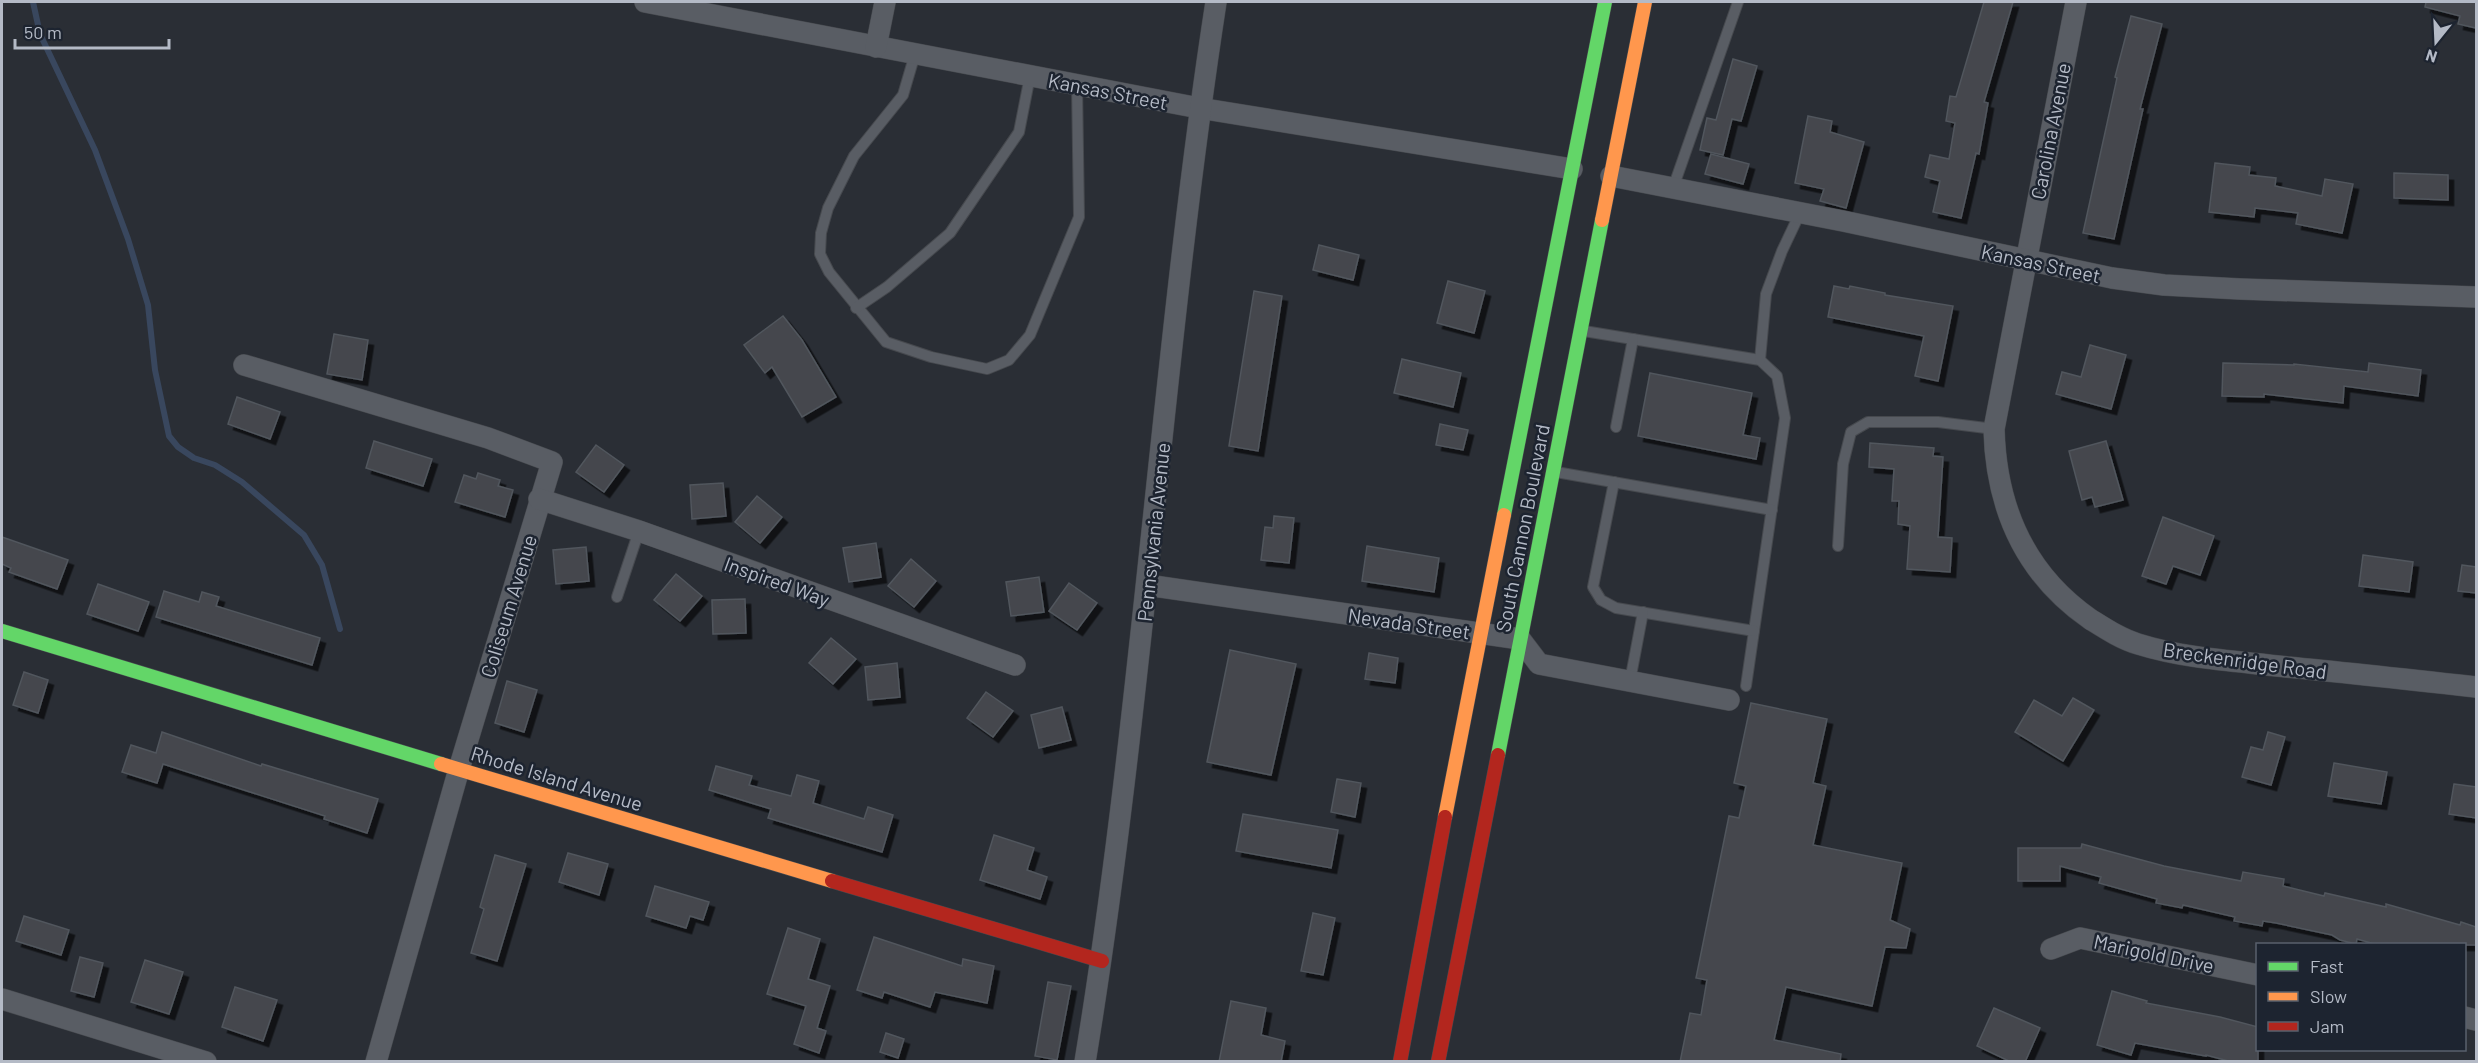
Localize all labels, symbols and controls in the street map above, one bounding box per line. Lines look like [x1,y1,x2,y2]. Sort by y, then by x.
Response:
scale bar [15,12,170,50]
north arrow [2406,12,2466,72]
text: 50 m [24,21,62,43]
text: N [2423,46,2439,67]
street label: Carolina Avenue [2025,61,2075,201]
street label: Kansas Street [1046,68,1170,114]
street label: Kansas Street [1979,239,2103,287]
street label: South Cannon Boulevard [1490,422,1554,634]
street label: Pennsylvania Avenue [1132,441,1174,623]
street label: Coliseum Avenue [475,532,541,680]
street label: Inspired Way [721,551,833,611]
street label: Nevada Street [1346,603,1472,643]
street label: Breckenridge Road [2162,637,2328,683]
street label: Rhode Island Avenue [468,740,646,816]
street label: Marigold Drive [2092,929,2216,977]
legend [2256,943,2466,1051]
text: Fast [2310,955,2344,977]
text: Slow [2310,985,2347,1007]
text: Jam [2310,1015,2344,1037]

